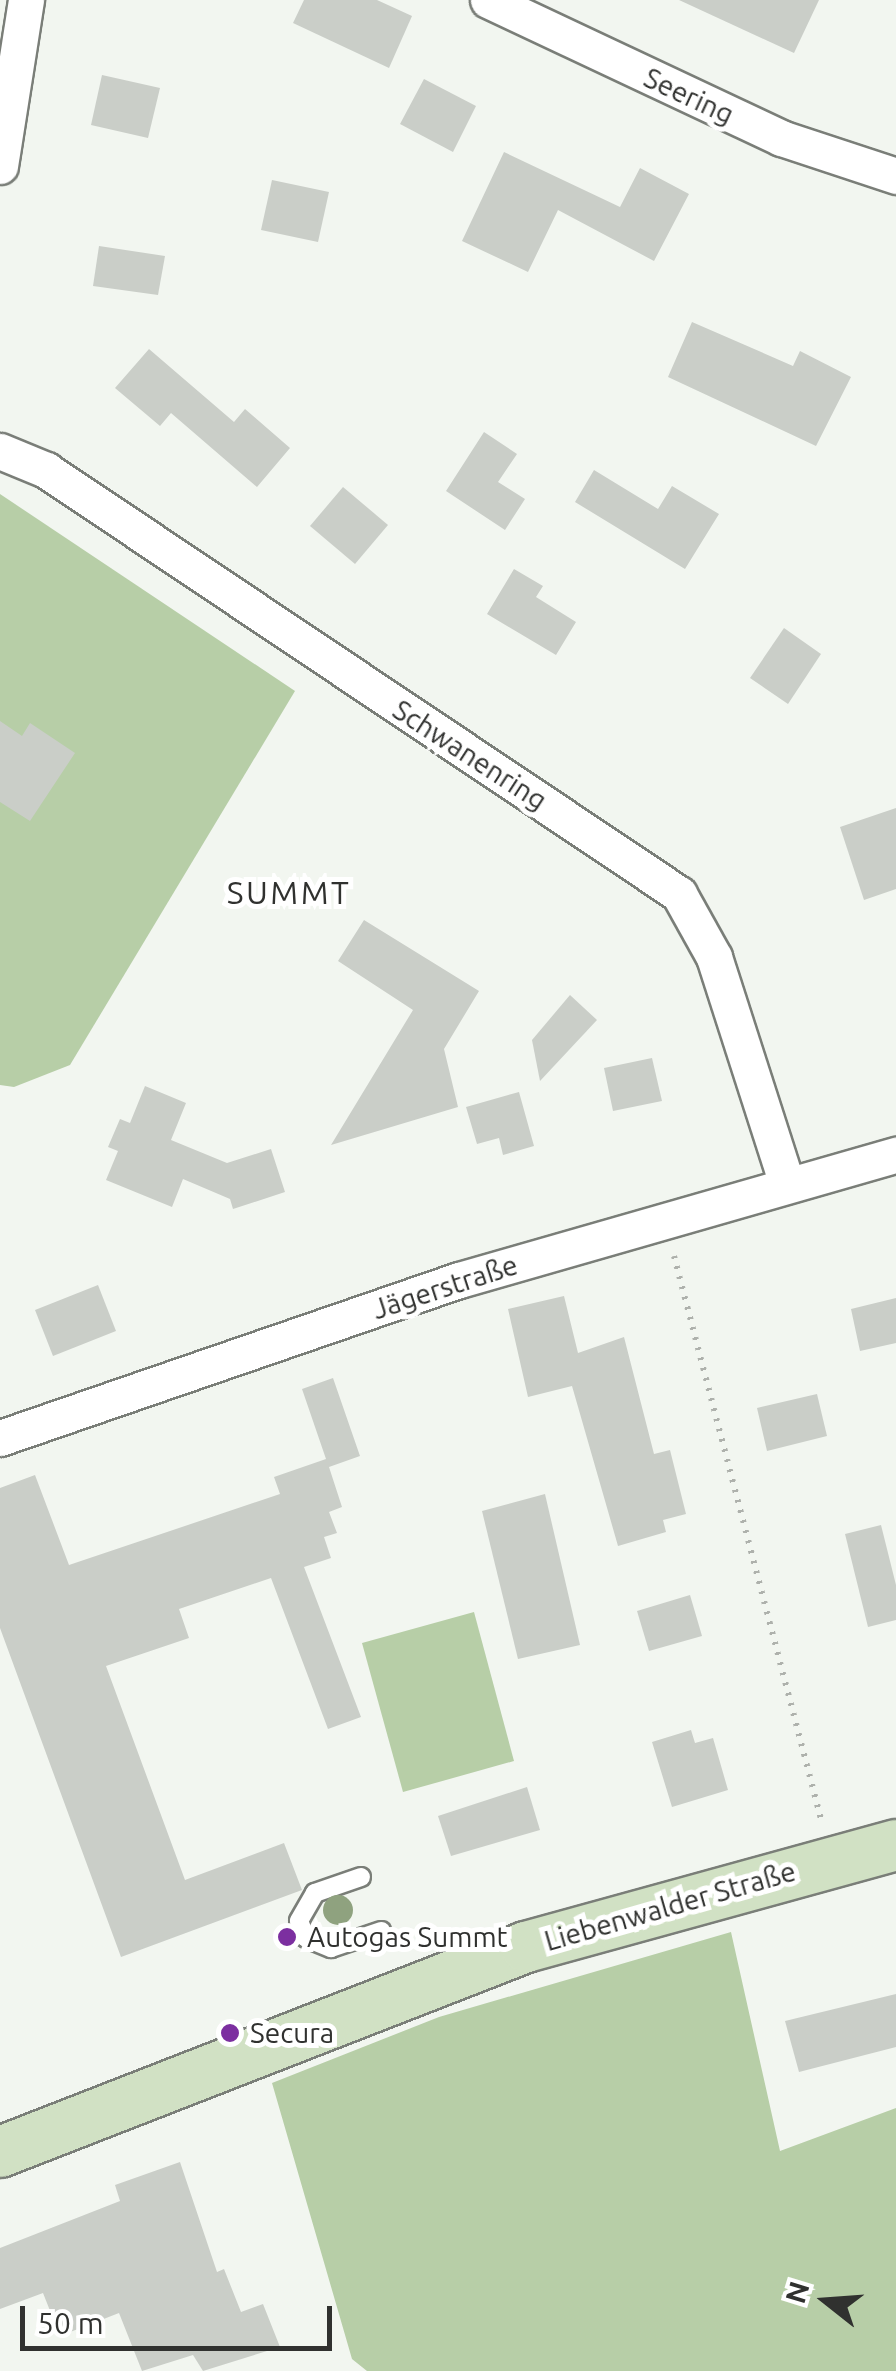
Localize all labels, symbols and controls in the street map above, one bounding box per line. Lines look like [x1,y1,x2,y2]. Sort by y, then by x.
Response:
street label: Seering [639,61,739,131]
street label: Schwanenring [387,693,553,817]
district label: SUMMT [227,873,351,911]
street label: Jägerstraße [368,1248,522,1326]
street label: Liebenwalder Straße [541,1854,799,1958]
place label: Autogas Summt [307,1920,508,1954]
marker: Autogas Summt [276,1926,298,1948]
place label: Secura [250,2016,334,2050]
marker: Secura [219,2022,241,2044]
north arrow [776,2251,876,2351]
text: N [779,2278,815,2307]
scale bar [25,2286,338,2348]
text: 50 m [37,2306,104,2340]

